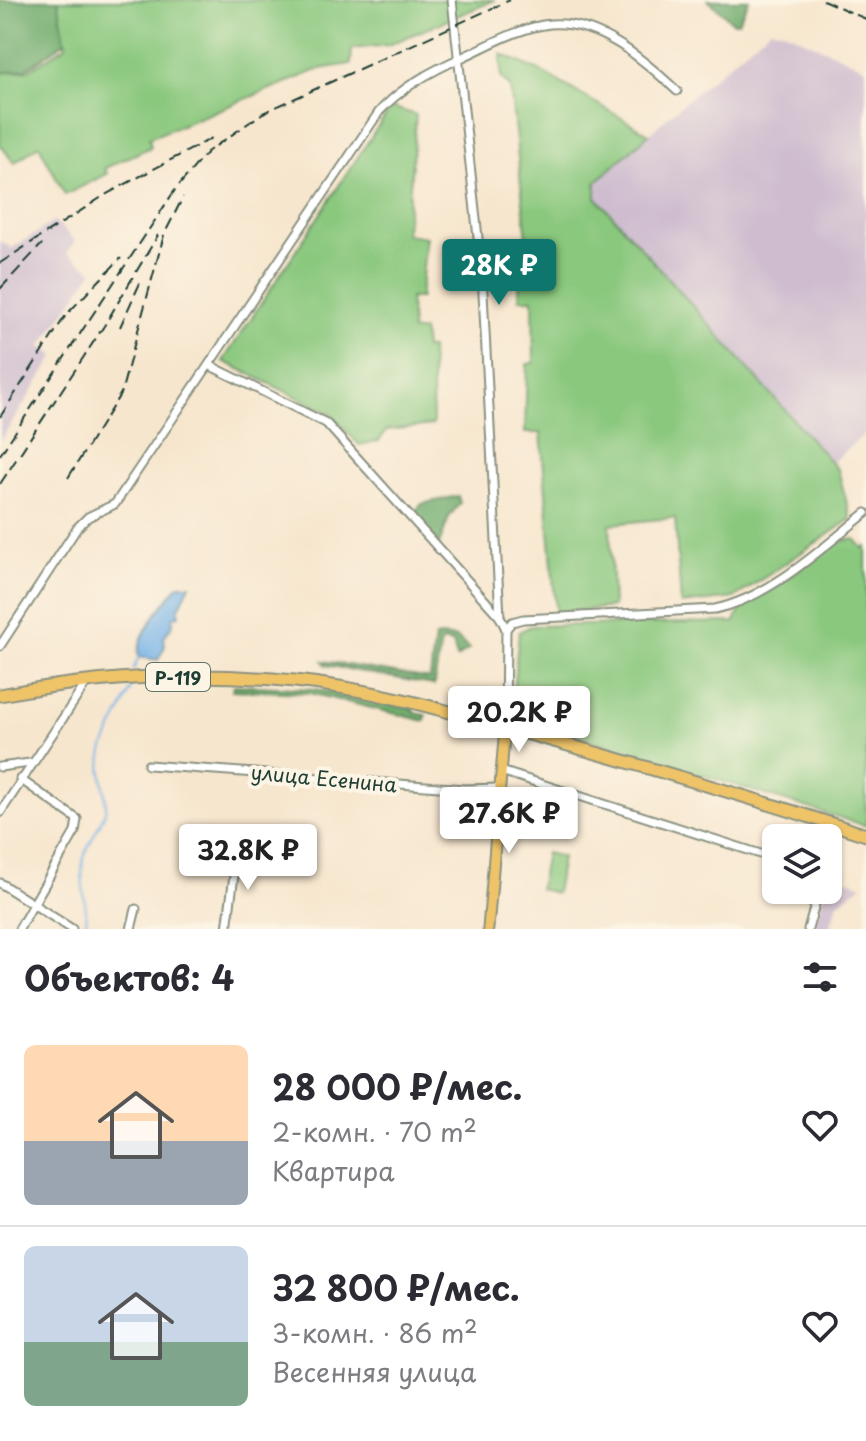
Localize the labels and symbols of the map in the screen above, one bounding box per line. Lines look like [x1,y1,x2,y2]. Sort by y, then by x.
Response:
pin: 28K ₽ [443,239,555,307]
road number: Р-119 [146,663,210,691]
pin: 20.2K ₽ [445,686,593,754]
street label: улица Есенина [250,757,399,799]
pin: 27.6K ₽ [435,787,583,855]
pin: 32.8K ₽ [174,824,322,892]

